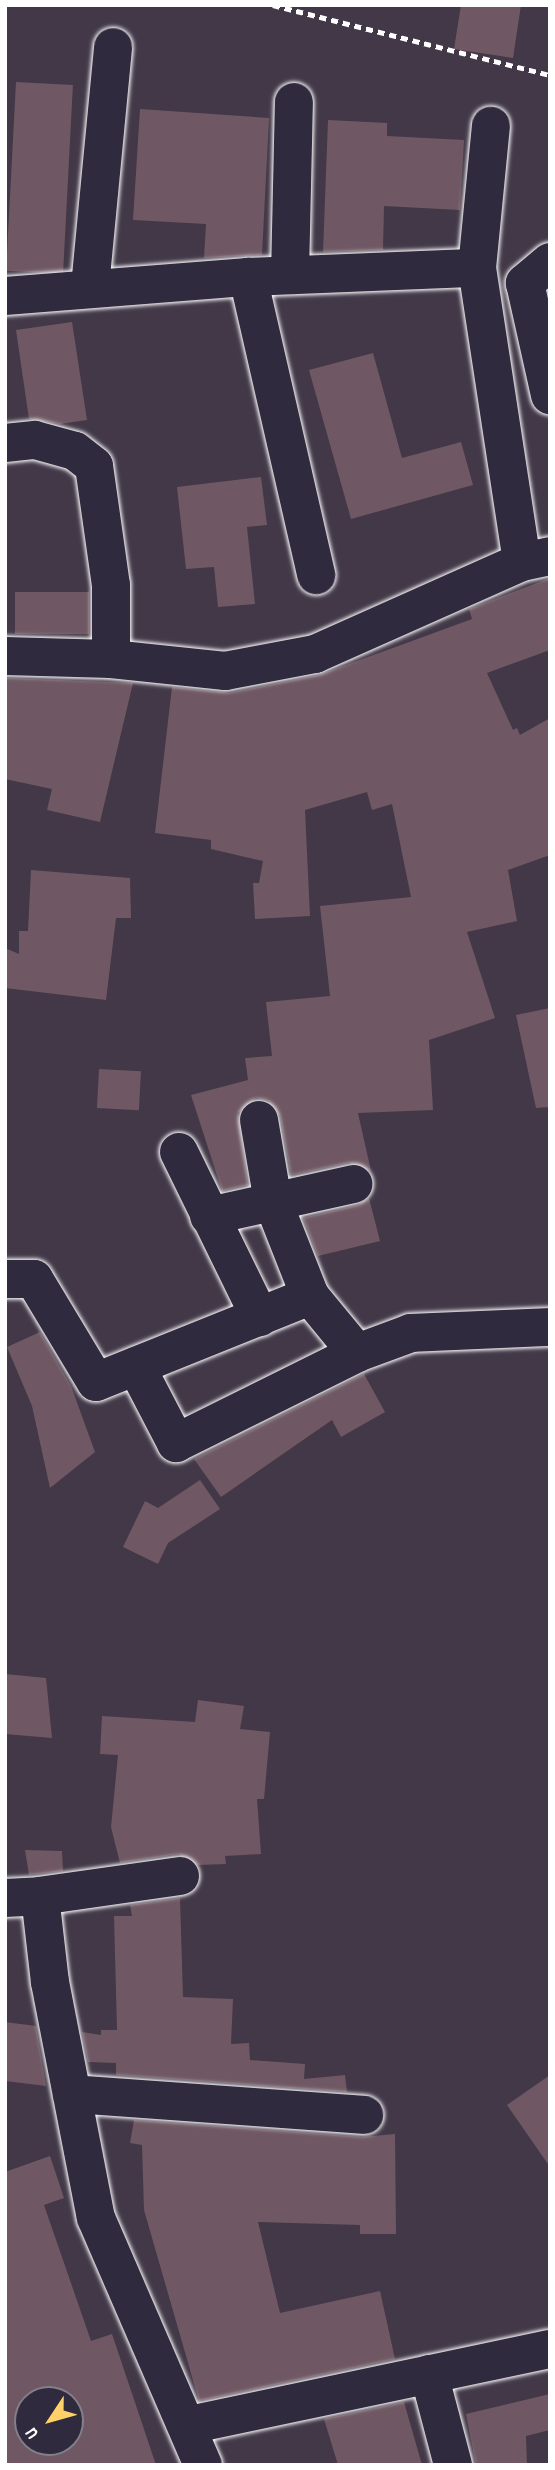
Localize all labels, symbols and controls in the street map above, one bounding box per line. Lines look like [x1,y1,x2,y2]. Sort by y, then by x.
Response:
north arrow [14,2386,84,2456]
text: U [20,2421,47,2444]

